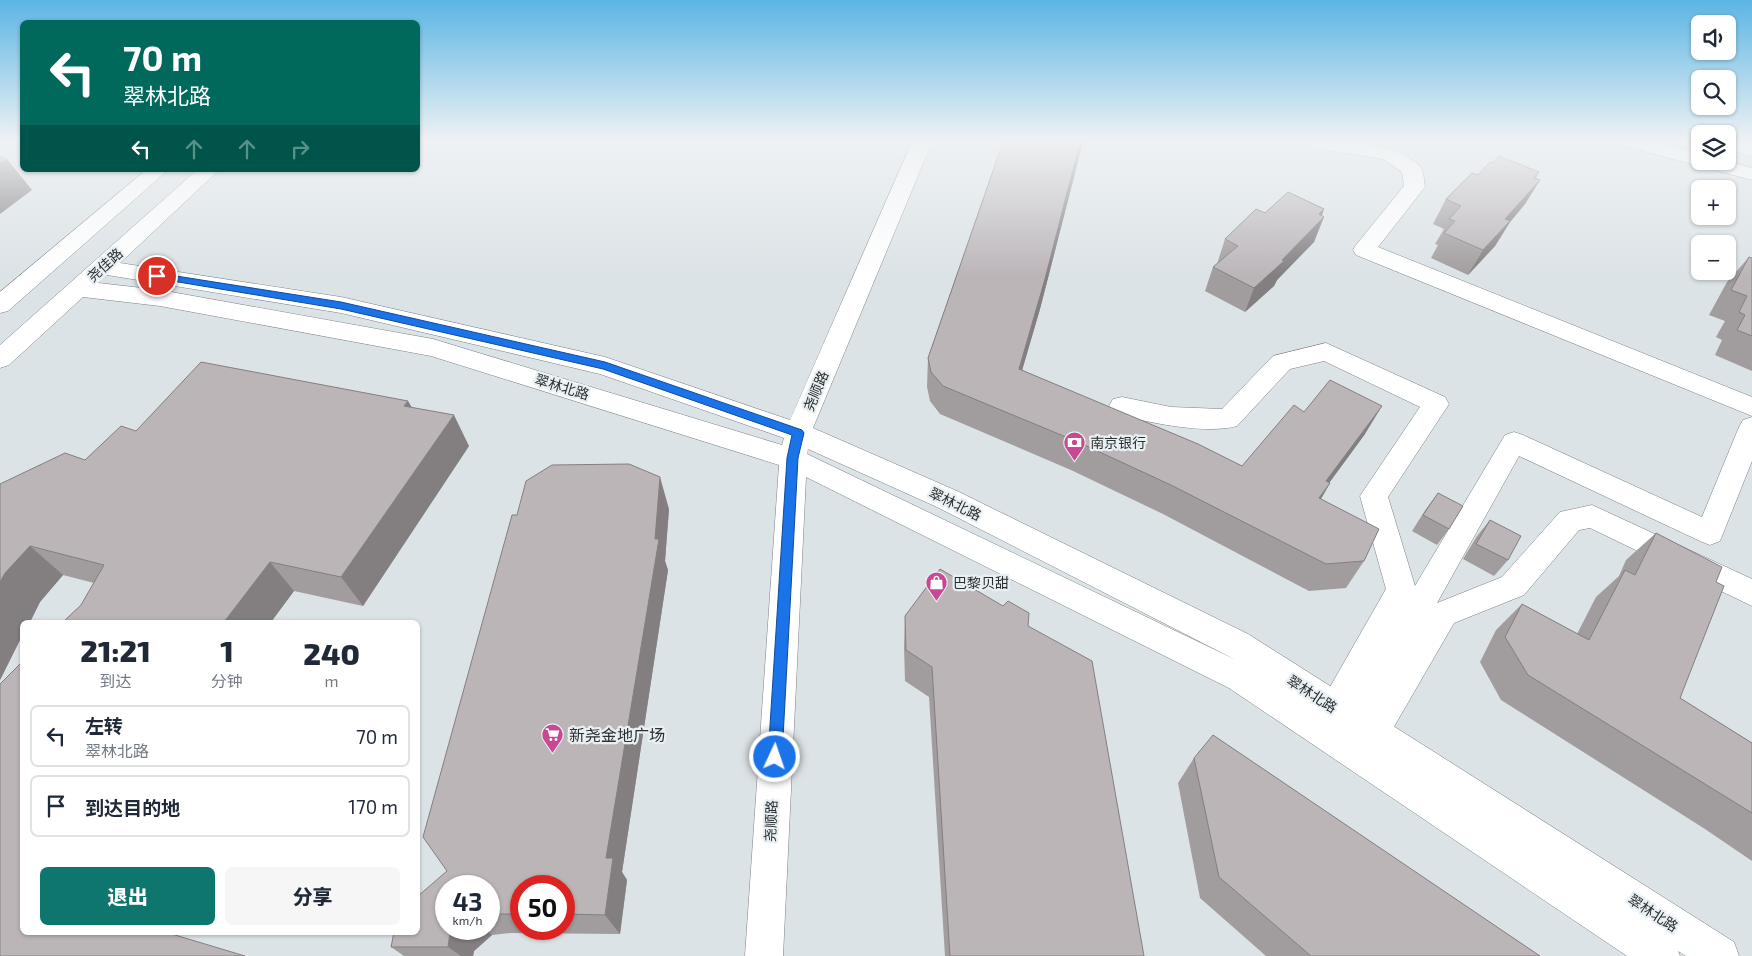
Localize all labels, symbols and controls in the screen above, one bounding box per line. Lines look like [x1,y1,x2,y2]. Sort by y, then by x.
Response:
map controls [1691,15,1736,280]
button: sound [1691,15,1736,60]
text: 70 m [123,36,202,78]
icon: left [40,40,105,105]
button: search [1691,70,1736,115]
text: 翠林北路 [123,82,211,108]
button: layers [1691,125,1736,170]
icon: left [127,135,155,163]
icon: ahead [180,135,208,163]
icon: ahead [233,135,261,163]
icon: right [286,135,314,163]
button: + [1691,180,1736,225]
button: − [1691,235,1736,280]
street label: 尧佳路 [83,244,126,285]
pin [136,255,178,297]
icon: arrive [143,262,171,290]
street label: 尧顺路 [800,368,832,413]
street label: 翠林北路 [533,370,591,403]
bank icon: 南京银行 [1062,431,1086,462]
place label: 南京银行 [1090,434,1146,451]
street label: 翠林北路 [926,484,984,523]
shop icon: 巴黎贝甜 [925,571,949,602]
place label: 巴黎贝甜 [953,574,1009,591]
text: 21:21 [80,632,151,668]
text: 1 [220,632,234,668]
text: 240 [303,635,360,671]
text: 到达 [99,671,131,690]
text: 分钟 [211,671,243,690]
text: m [324,671,339,690]
street label: 翠林北路 [1284,671,1340,716]
text: 左转 [85,714,123,737]
icon: left [42,722,70,750]
supermarket icon: 新尧金地广场 [541,723,565,754]
text: 70 m [356,725,398,748]
place label: 新尧金地广场 [569,725,665,744]
position arrow [748,730,800,782]
text: 翠林北路 [85,741,149,760]
icon: arrive [42,792,70,820]
text: 170 m [348,795,398,818]
text: 到达目的地 [85,796,180,819]
street label: 尧顺路 [761,800,780,842]
button: 退出 [40,867,215,925]
button: 分享 [225,867,400,925]
speed limit sign: 50 [510,875,575,940]
text: 43 [452,886,483,916]
street label: 翠林北路 [1625,890,1681,935]
text: km/h [453,913,482,927]

